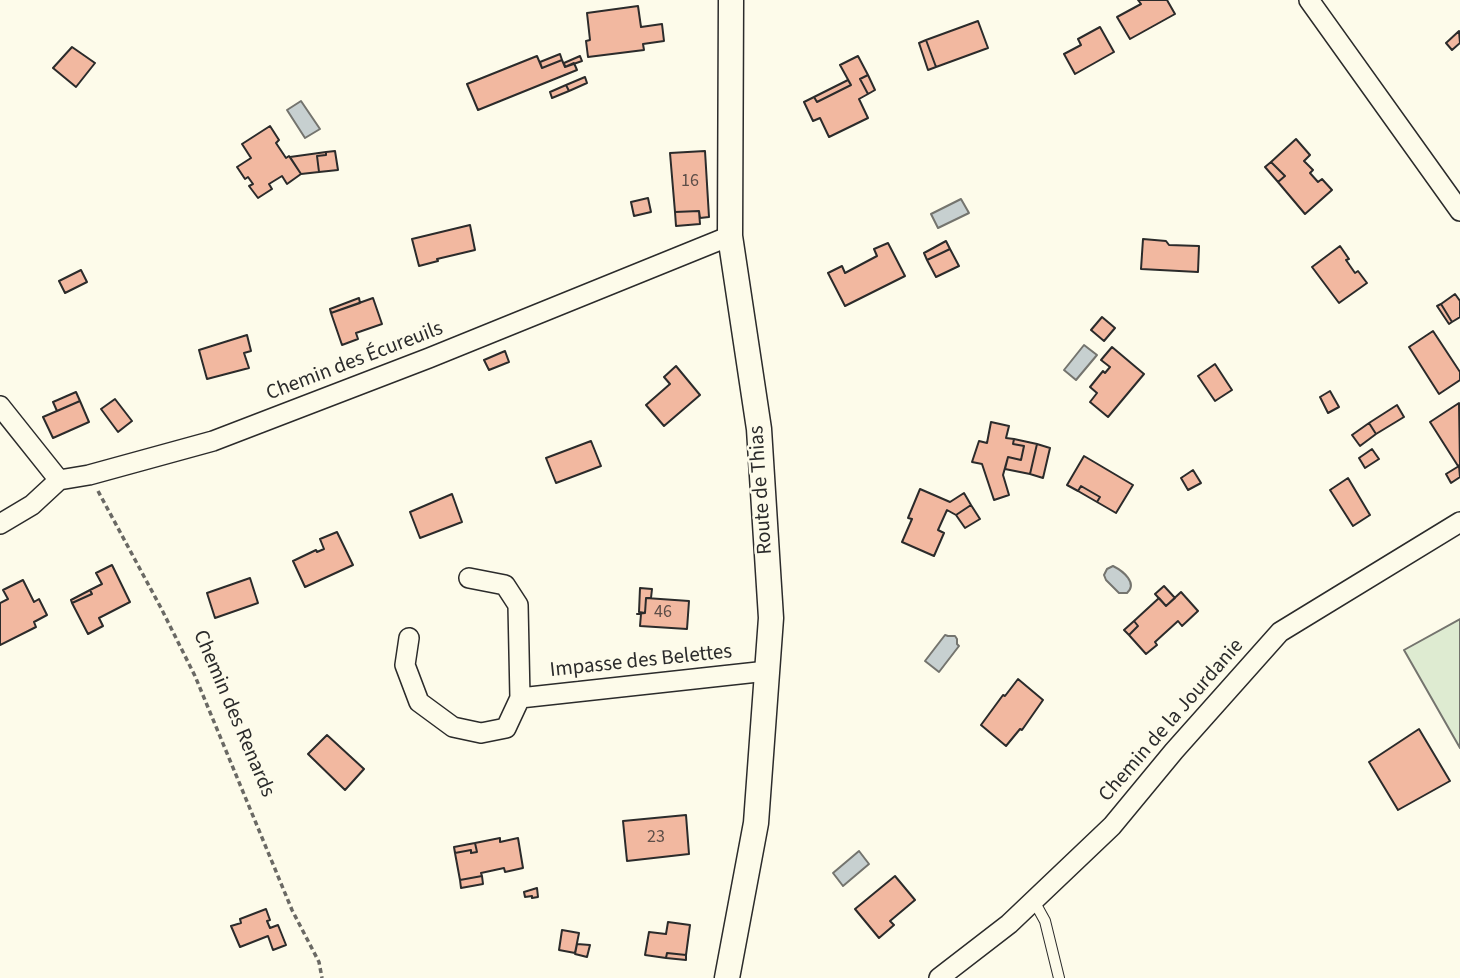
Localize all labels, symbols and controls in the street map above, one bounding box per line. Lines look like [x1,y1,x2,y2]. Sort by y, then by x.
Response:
house number: 16 [681,171,699,193]
street label: Chemin des Écureuils [263,317,447,407]
street label: Route de Thias [745,425,779,555]
house number: 46 [654,602,672,624]
street label: Chemin des Renards [186,627,280,801]
street label: Chemin de la Jourdanie [1094,634,1250,808]
street label: Impasse des Belettes [549,640,733,684]
house number: 23 [647,827,665,849]

